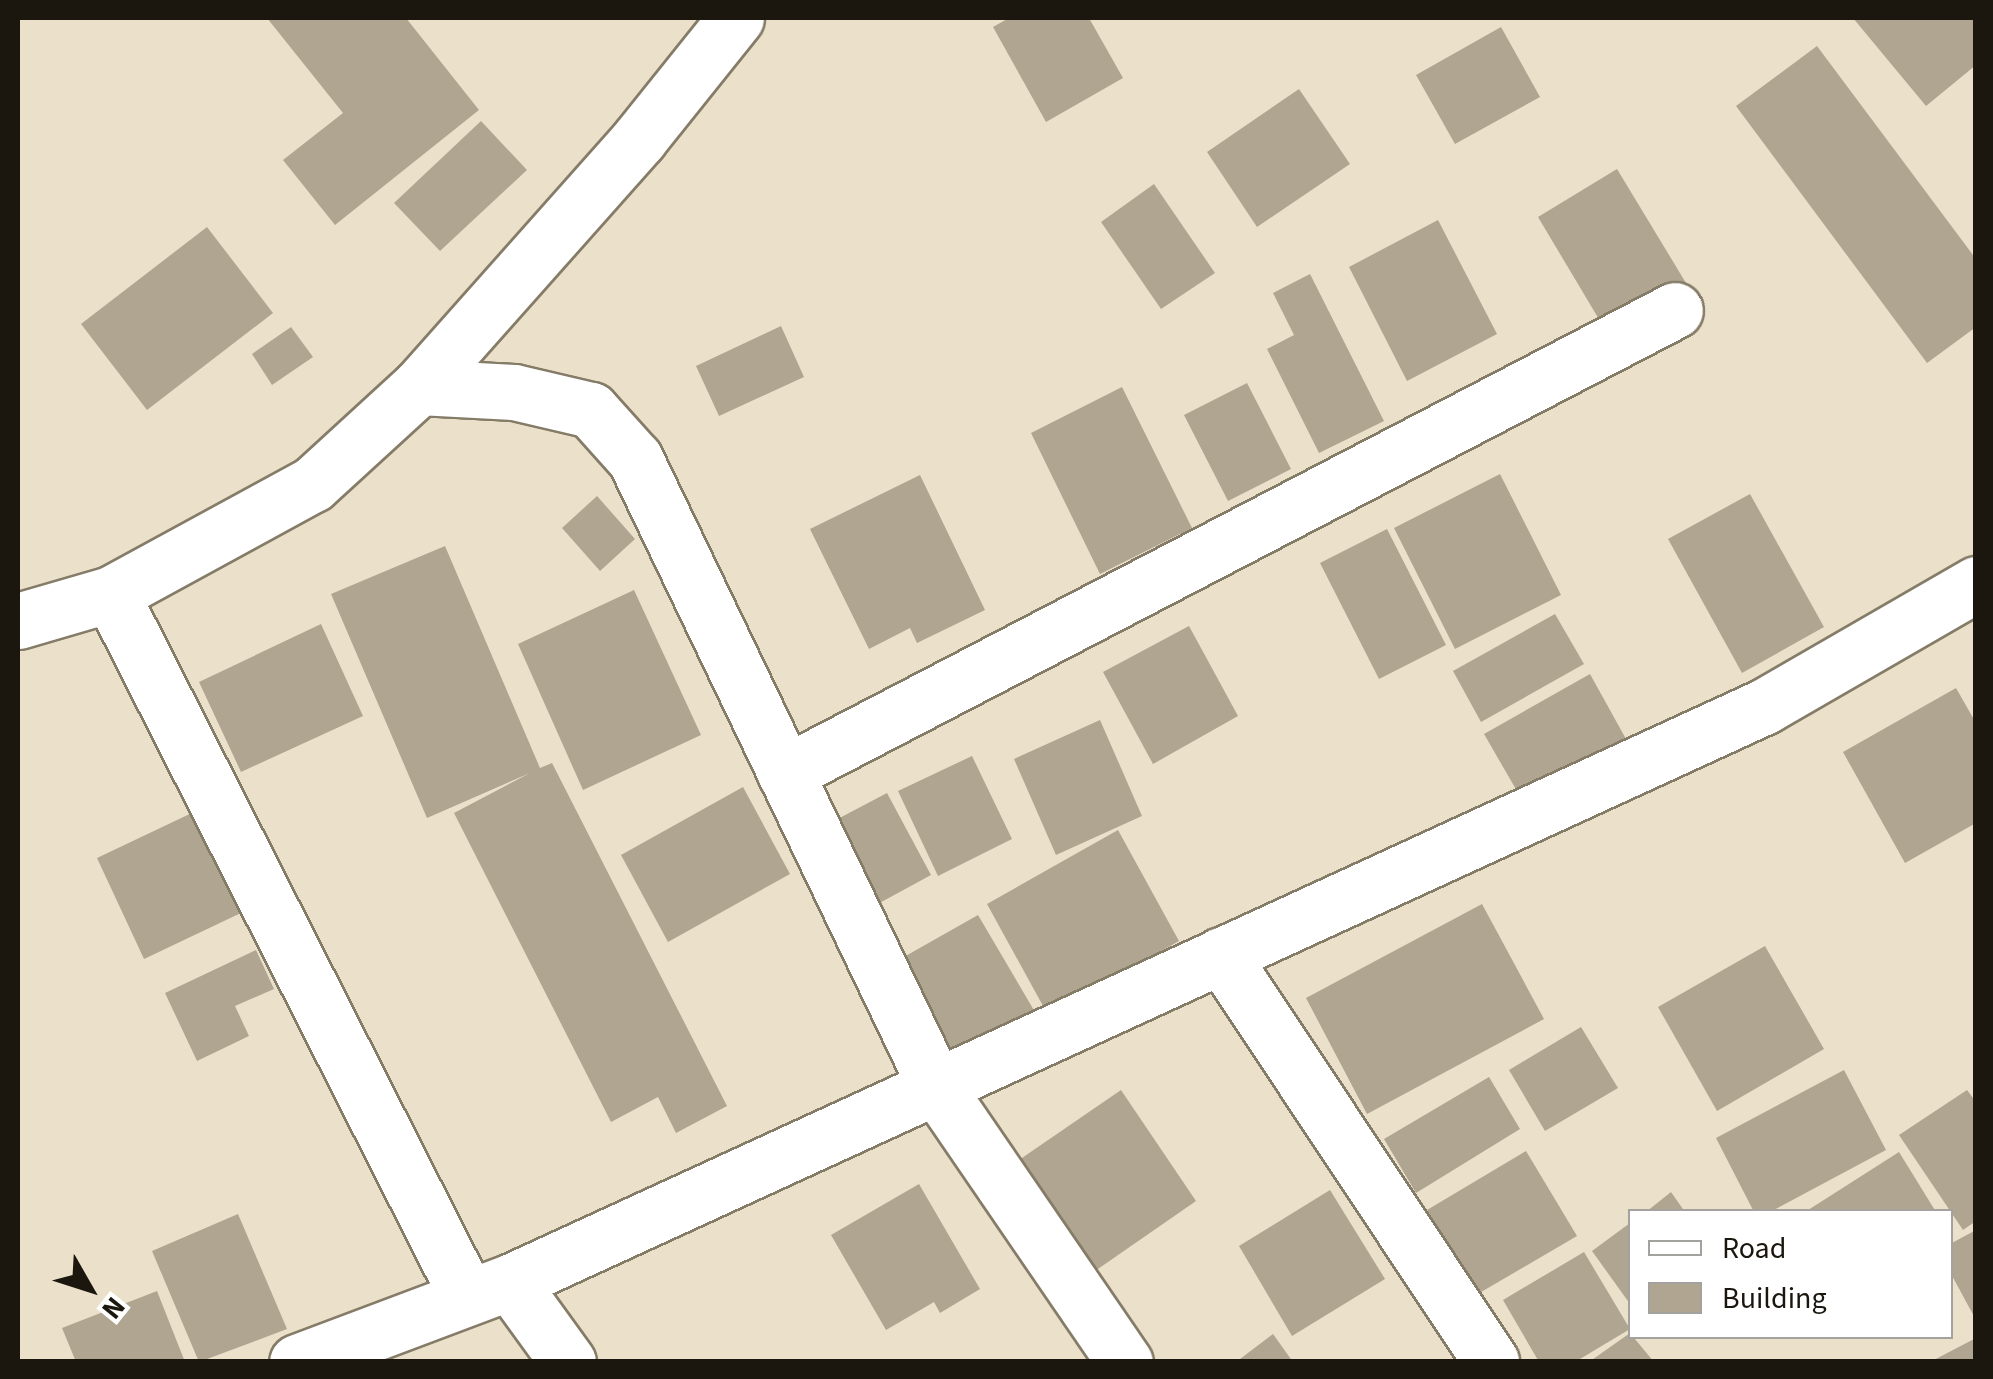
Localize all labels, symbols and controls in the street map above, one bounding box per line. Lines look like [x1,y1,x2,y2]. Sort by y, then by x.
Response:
legend [1628,1209,1953,1339]
text: Road [1722,1227,1786,1270]
north arrow [40,1239,140,1339]
text: Building [1722,1277,1827,1320]
text: N [92,1288,135,1328]

